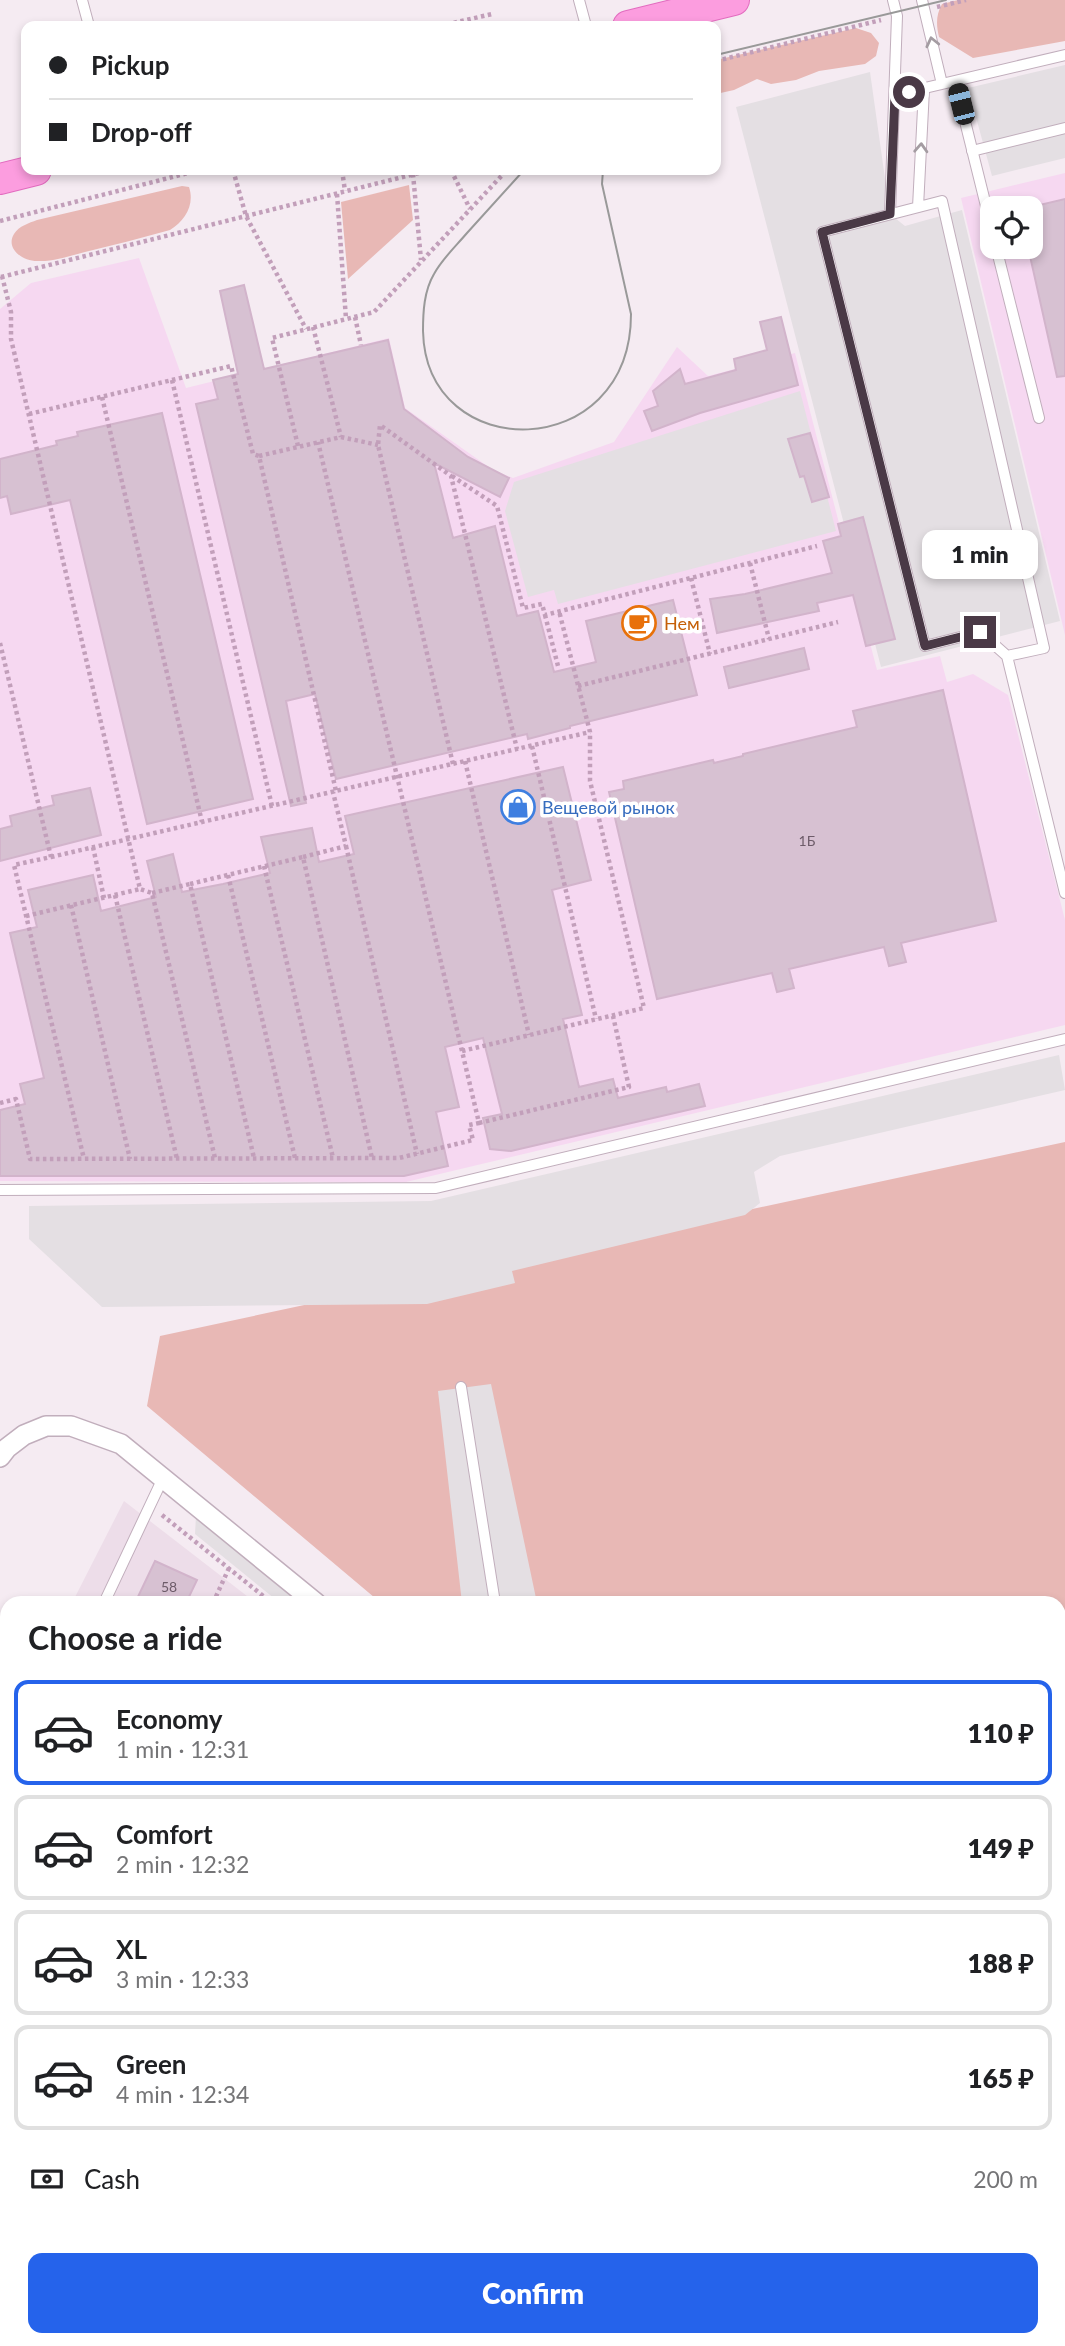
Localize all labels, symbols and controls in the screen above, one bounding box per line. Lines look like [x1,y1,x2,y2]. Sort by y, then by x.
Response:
one-way arrow [926,36,940,48]
text: Pickup [91,49,170,81]
route start [893,76,925,108]
car [946,81,977,127]
text: Drop-off [91,116,192,148]
one-way arrow [913,142,928,153]
map controls [980,196,1043,259]
button: locate [980,196,1043,259]
callout: 1 min [922,530,1038,580]
text: 1 min [951,540,1009,568]
cafe icon: Нем [620,604,658,642]
place label: Нем [664,612,700,634]
route end [964,616,996,648]
shop icon: Вещевой рынок [499,788,537,826]
place label: Вещевой рынок [542,796,675,818]
house number: 1Б [799,832,816,849]
house number: 58 [161,1578,177,1595]
text: Choose a ride [28,1618,222,1657]
icon: car [32,1701,95,1764]
text: Economy [116,1703,222,1735]
text: 110 ₽ [968,1717,1034,1749]
text: 1 min · 12:31 [116,1735,249,1763]
icon: car [32,1816,95,1879]
text: Comfort [116,1818,213,1850]
text: 149 ₽ [968,1832,1034,1864]
text: 2 min · 12:32 [116,1850,249,1878]
icon: car [32,1931,95,1994]
text: XL [116,1933,147,1965]
text: 188 ₽ [968,1947,1034,1979]
text: 3 min · 12:33 [116,1965,249,1993]
icon: car [32,2046,95,2109]
text: Green [116,2048,186,2080]
text: 165 ₽ [968,2062,1034,2094]
text: 4 min · 12:34 [116,2080,249,2108]
icon: cash [28,2160,66,2198]
text: Cash [84,2163,140,2195]
text: 200 m [973,2165,1038,2193]
button: Confirm [28,2253,1038,2333]

